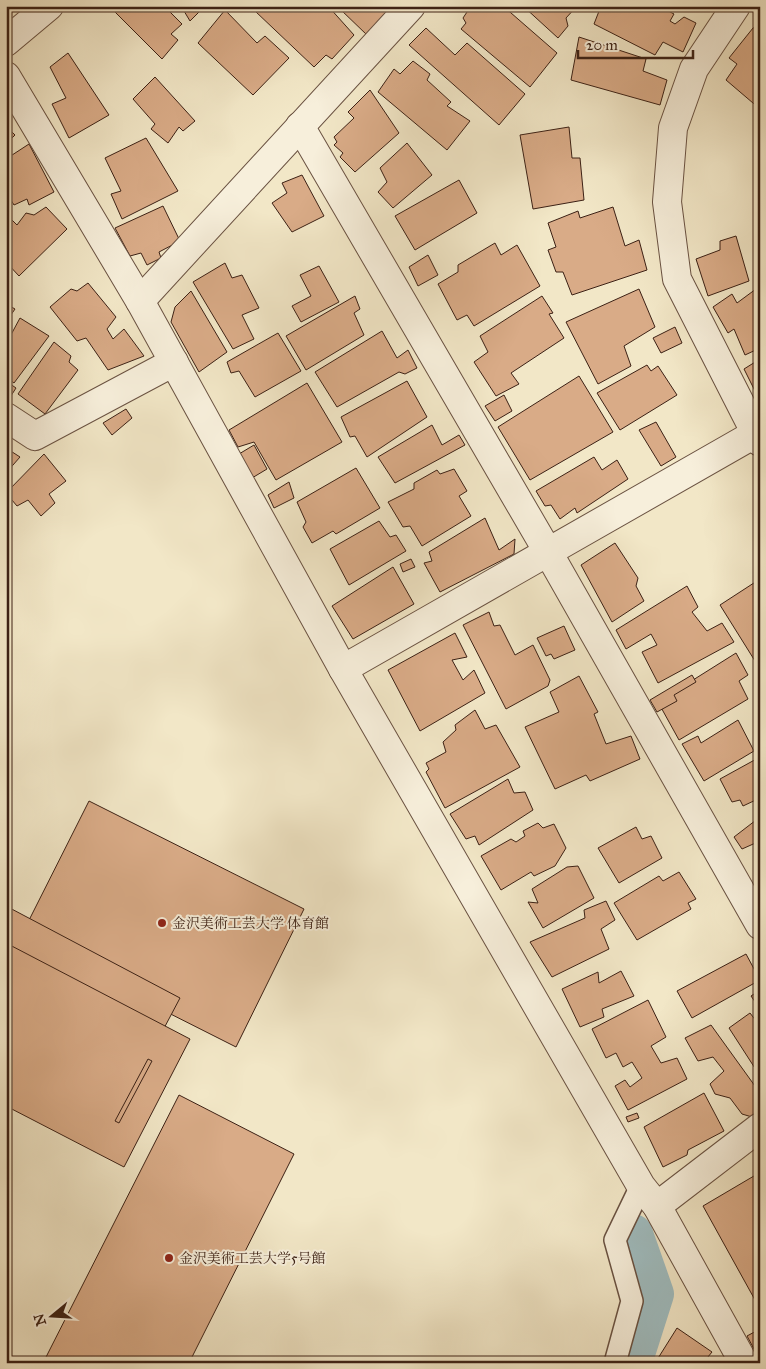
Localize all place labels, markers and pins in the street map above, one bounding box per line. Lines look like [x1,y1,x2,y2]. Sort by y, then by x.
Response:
place label: 金沢美術工芸大学 体育館 [172,915,329,932]
marker: 金沢美術工芸大学 体育館 [156,917,168,929]
place label: 金沢美術工芸大学5号館 [179,1250,326,1267]
marker: 金沢美術工芸大学5号館 [163,1252,175,1264]

